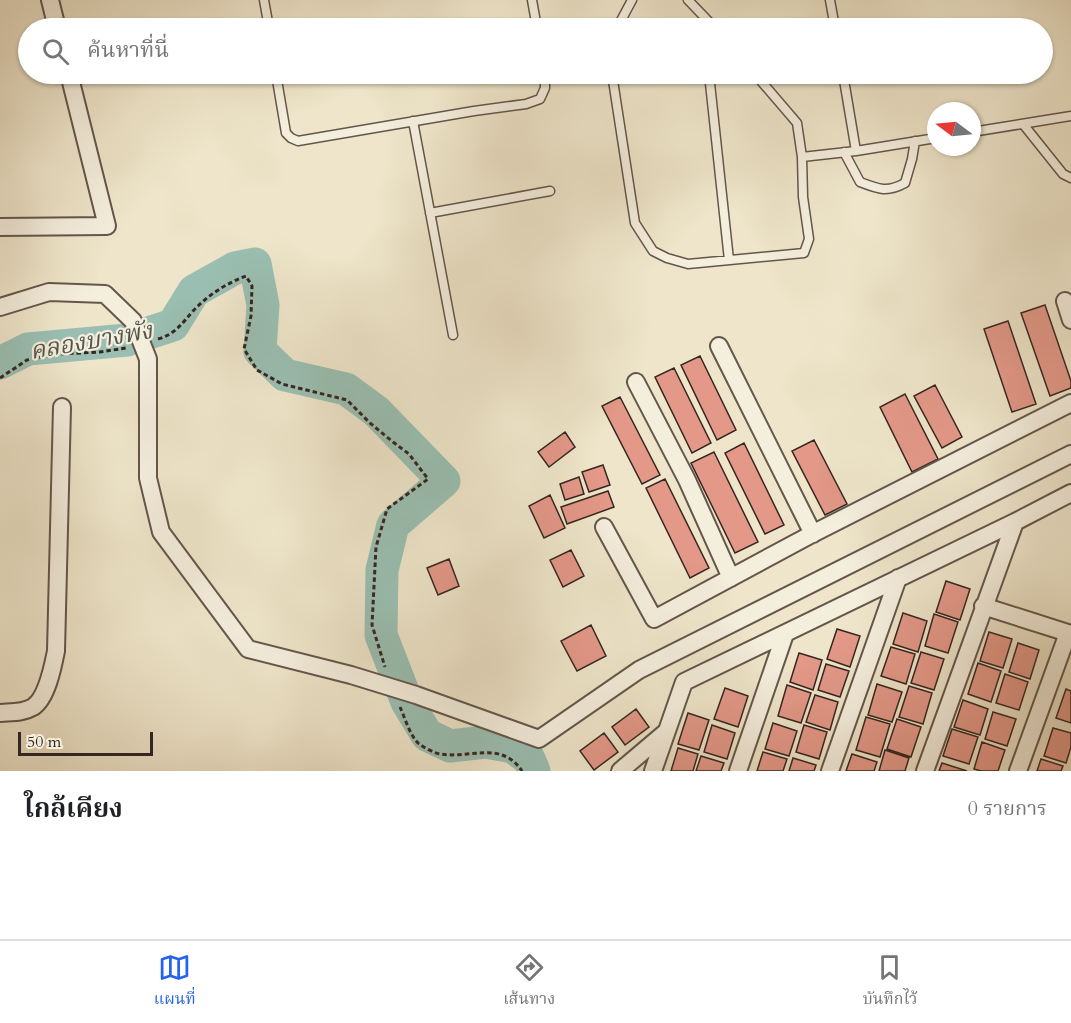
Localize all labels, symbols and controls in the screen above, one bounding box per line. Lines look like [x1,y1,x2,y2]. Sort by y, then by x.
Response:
search box [18,18,1053,84]
icon: search [39,35,72,68]
text: ค้นหาที่นี่ [87,35,169,65]
north arrow [927,102,981,156]
water label: คลองบางพัง [27,314,156,368]
scale bar [18,729,153,756]
text: 50 m [27,731,61,753]
text: ใกล้เคียง [24,791,123,826]
text: 0 รายการ [968,795,1047,822]
tab: แผนที่ [154,951,196,1013]
tab: เส้นทาง [503,951,555,1013]
tab: บันทึกไว้ [863,951,917,1013]

